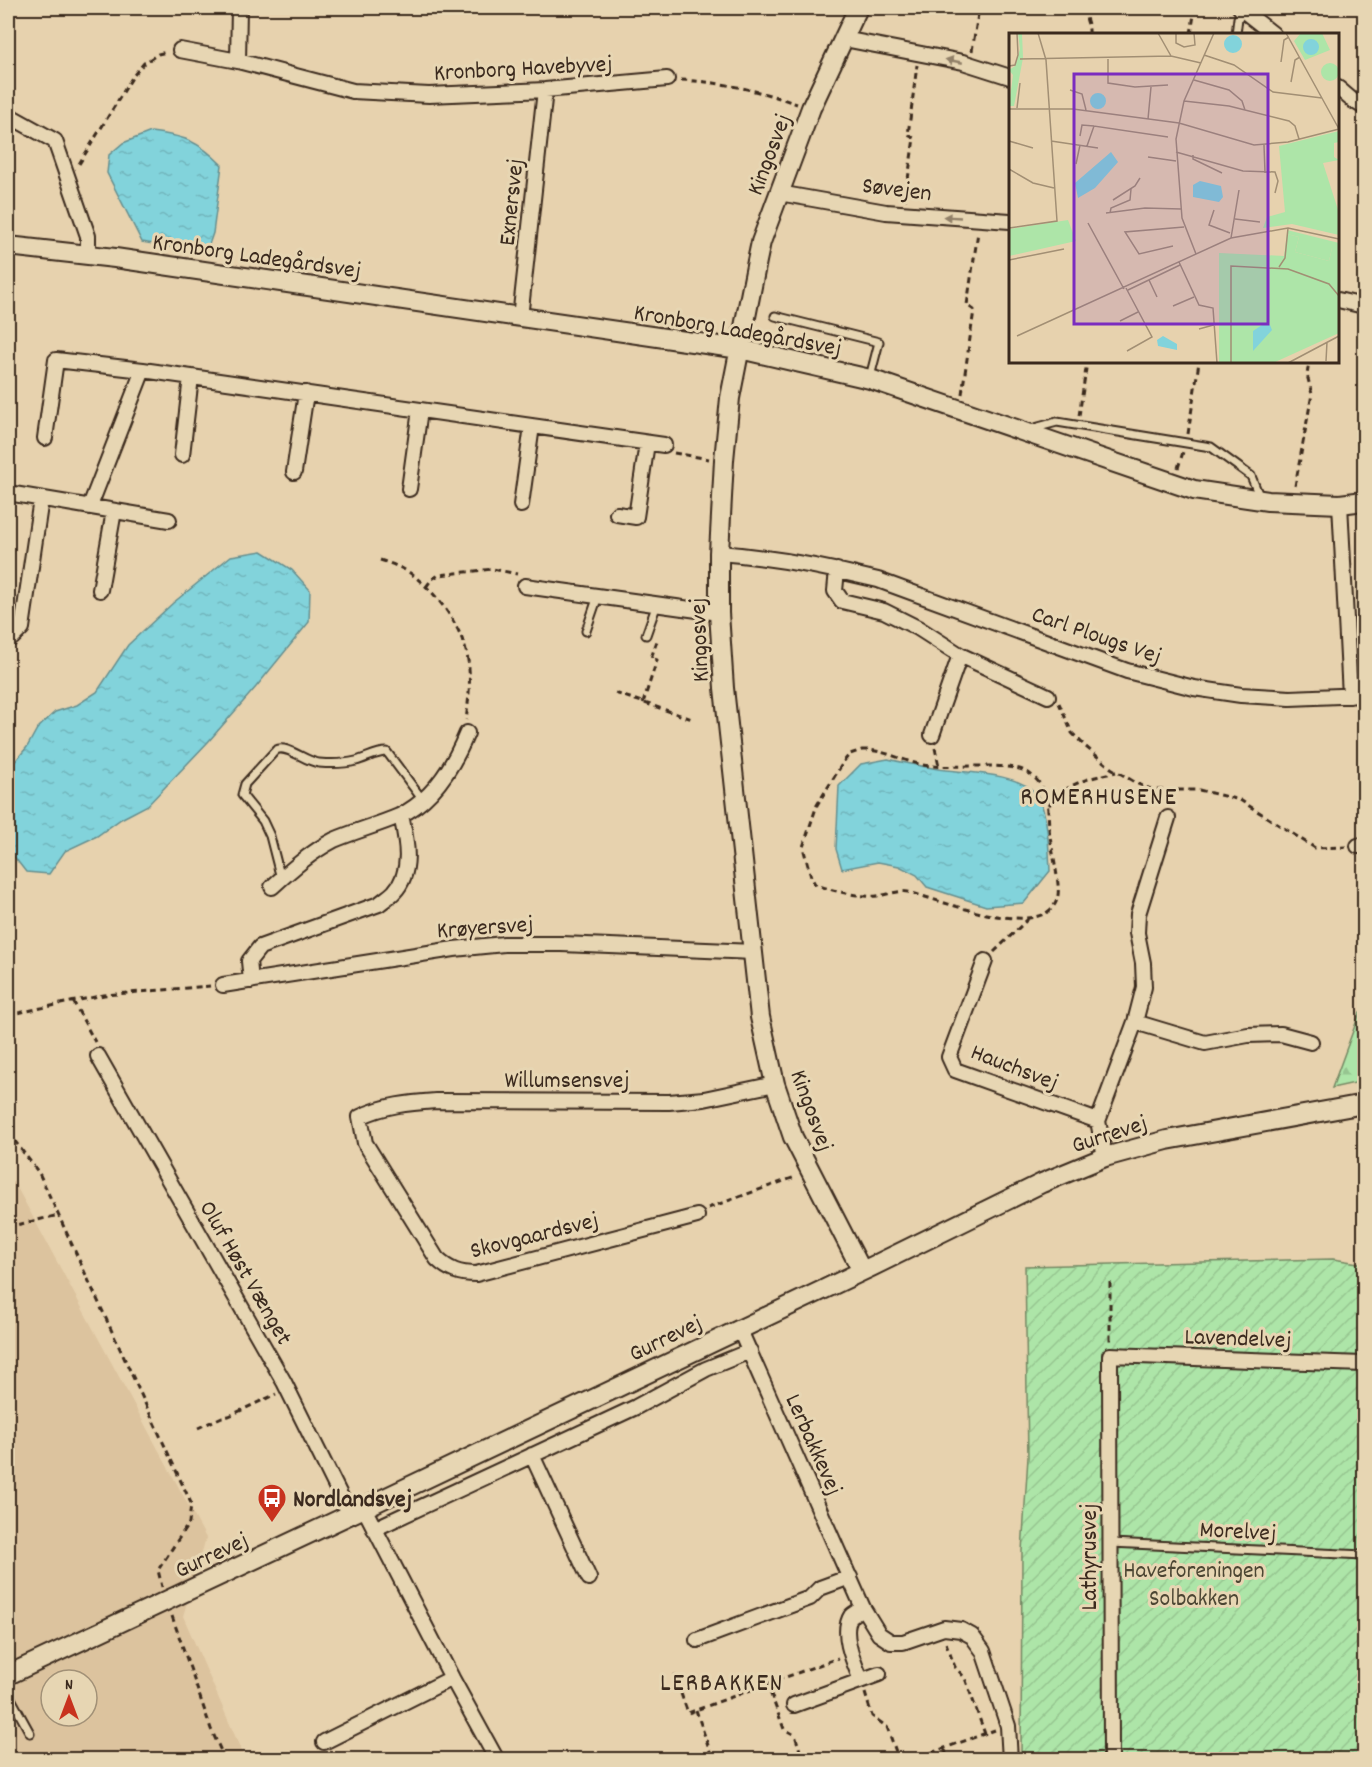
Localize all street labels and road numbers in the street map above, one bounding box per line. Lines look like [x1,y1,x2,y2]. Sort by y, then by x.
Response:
street label: Kronborg Havebyvej [433,48,613,92]
street label: Kingosvej [740,109,802,201]
street label: Exnersvej [492,157,534,248]
street label: Søvejen [860,170,933,212]
street label: Kronborg Ladegårdsvej [150,227,363,289]
street label: Kronborg Ladegårdsvej [631,297,844,367]
street label: Kingosvej [683,597,719,683]
street label: Carl Plougs Vej [1026,599,1166,675]
street label: Krøyersvej [436,909,535,949]
street label: Hauchsvej [965,1037,1063,1101]
street label: Willumsensvej [504,1065,630,1099]
street label: Kingosvej [780,1065,841,1157]
street label: Gurrevej [1068,1108,1152,1164]
street label: Oluf Høst Vænget [189,1195,300,1352]
street label: Skovgaardsvej [467,1205,603,1269]
street label: Gurrevej [624,1307,709,1372]
street label: Lavendelvej [1184,1321,1292,1359]
street label: Lerbakkevej [775,1389,850,1501]
street label: Lathyrusvej [1074,1504,1108,1610]
street label: Morelvej [1199,1514,1277,1552]
street label: Gurrevej [170,1525,255,1589]

